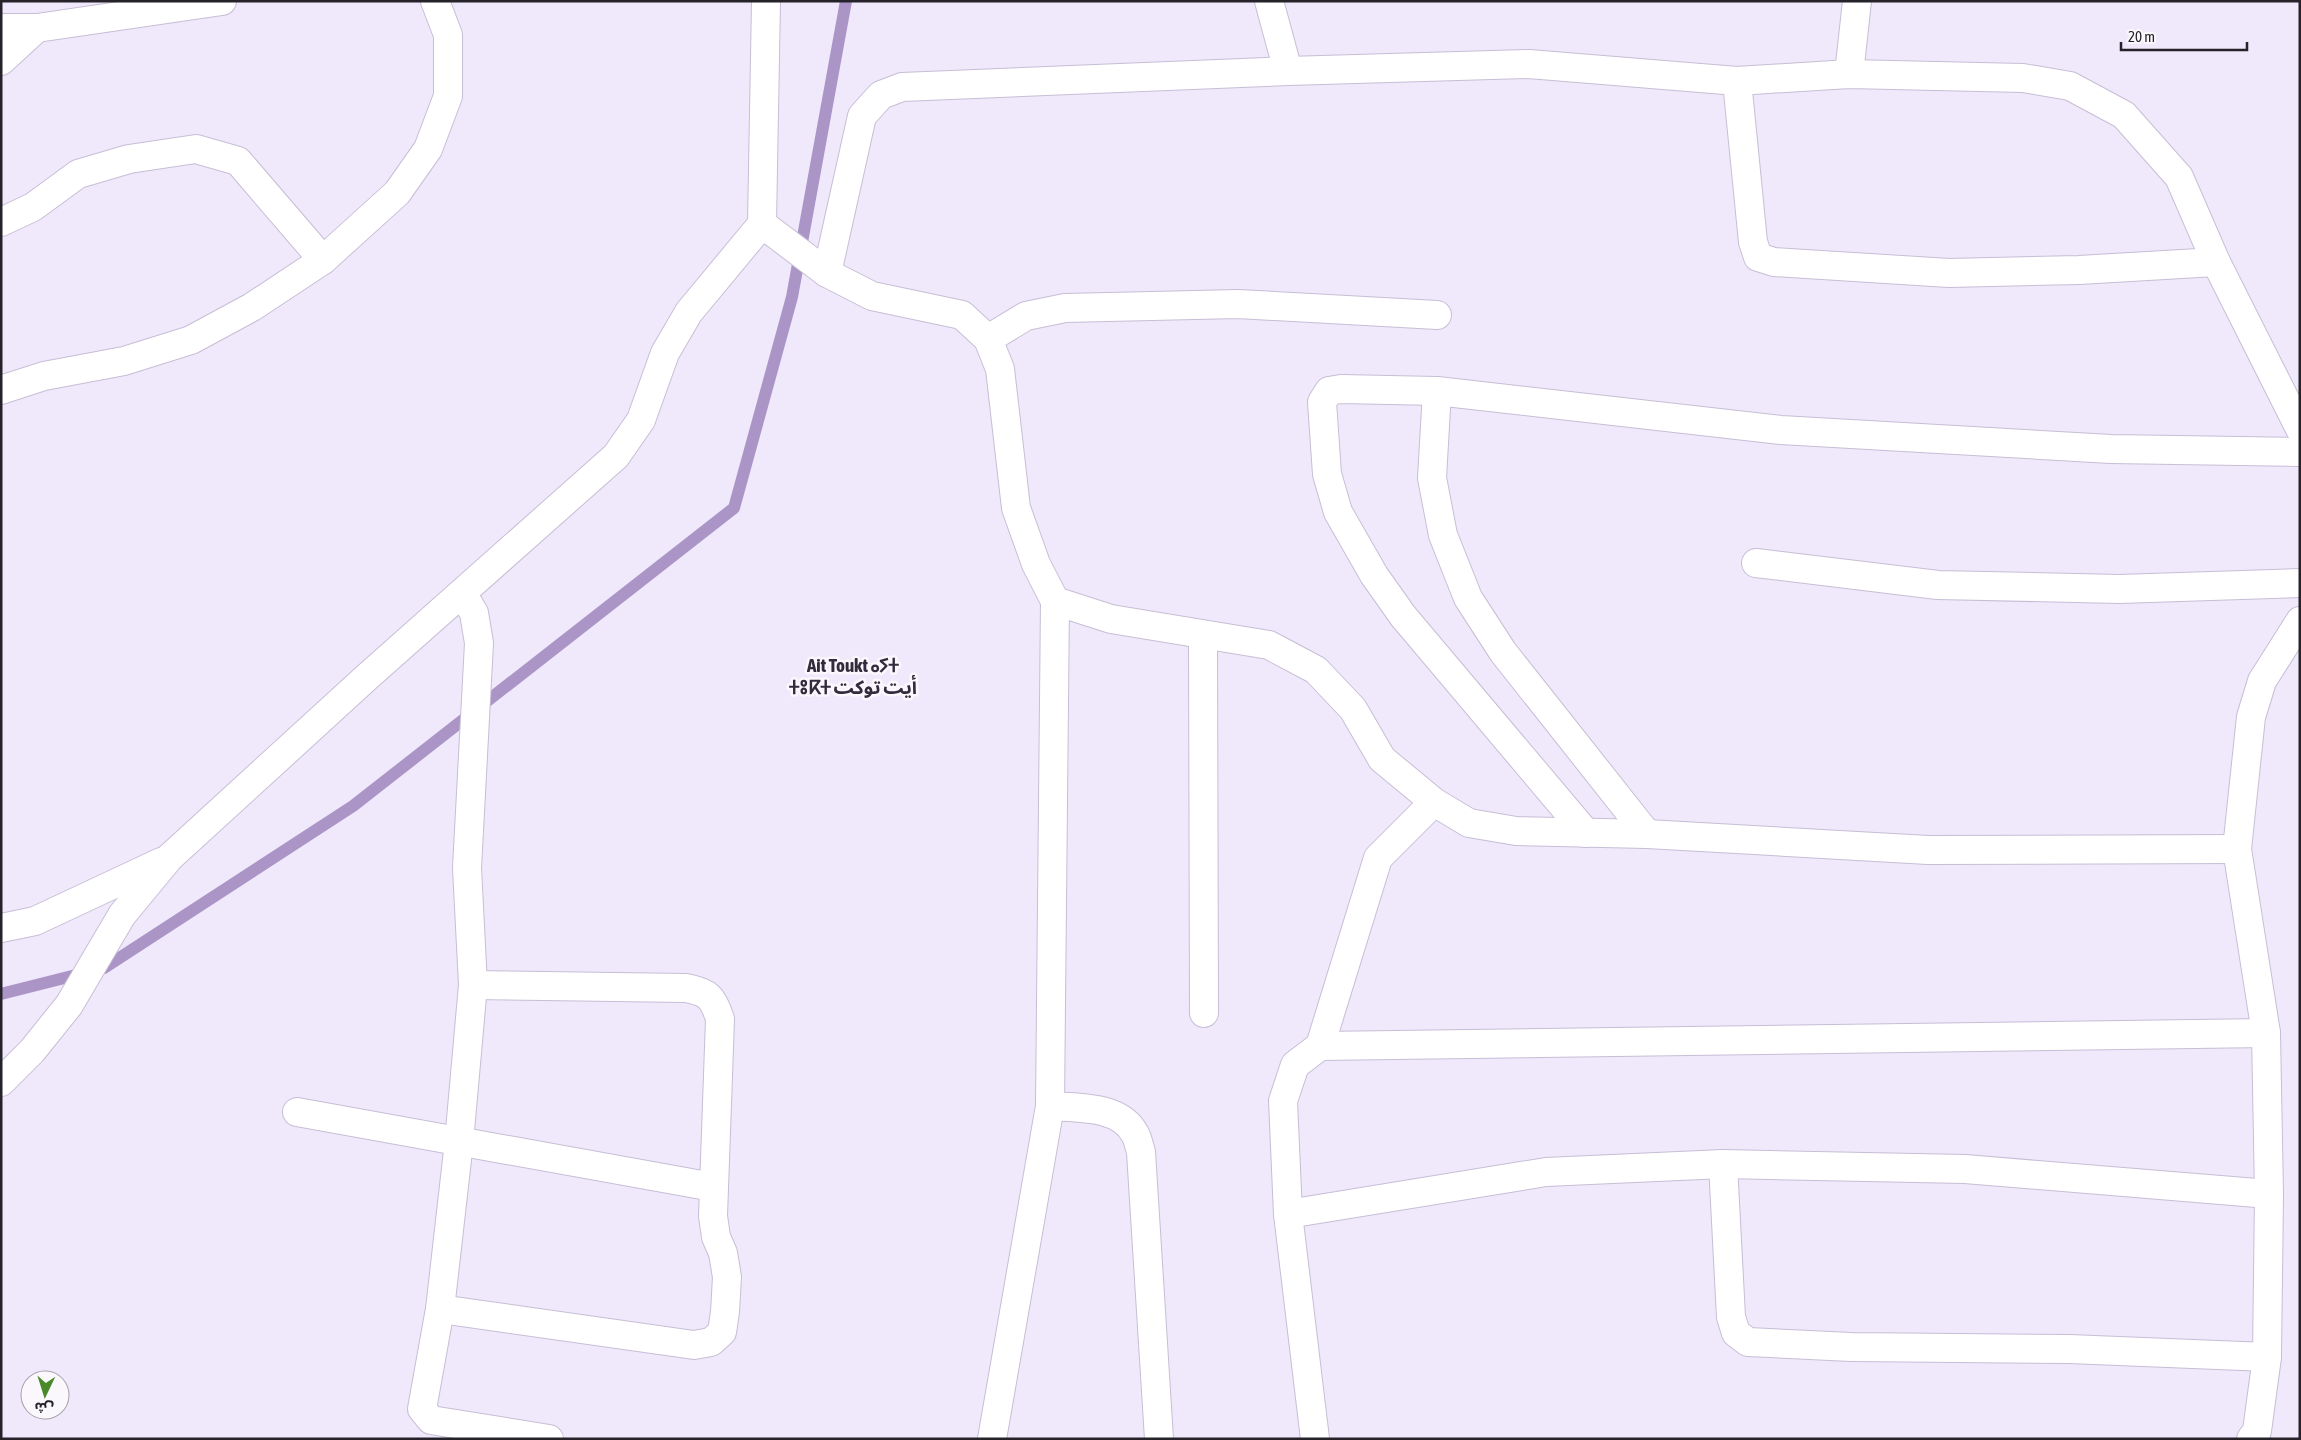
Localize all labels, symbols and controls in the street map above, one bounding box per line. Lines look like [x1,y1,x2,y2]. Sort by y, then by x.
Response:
scale bar [2121,20,2247,52]
text: 20 m [2128,28,2155,45]
district label: Ait Toukt ⴰⵢⵜ ⵜⵓⴽⵜ أيت توكت [789,654,917,698]
north arrow [20,1370,70,1420]
text: ش [34,1399,54,1417]

